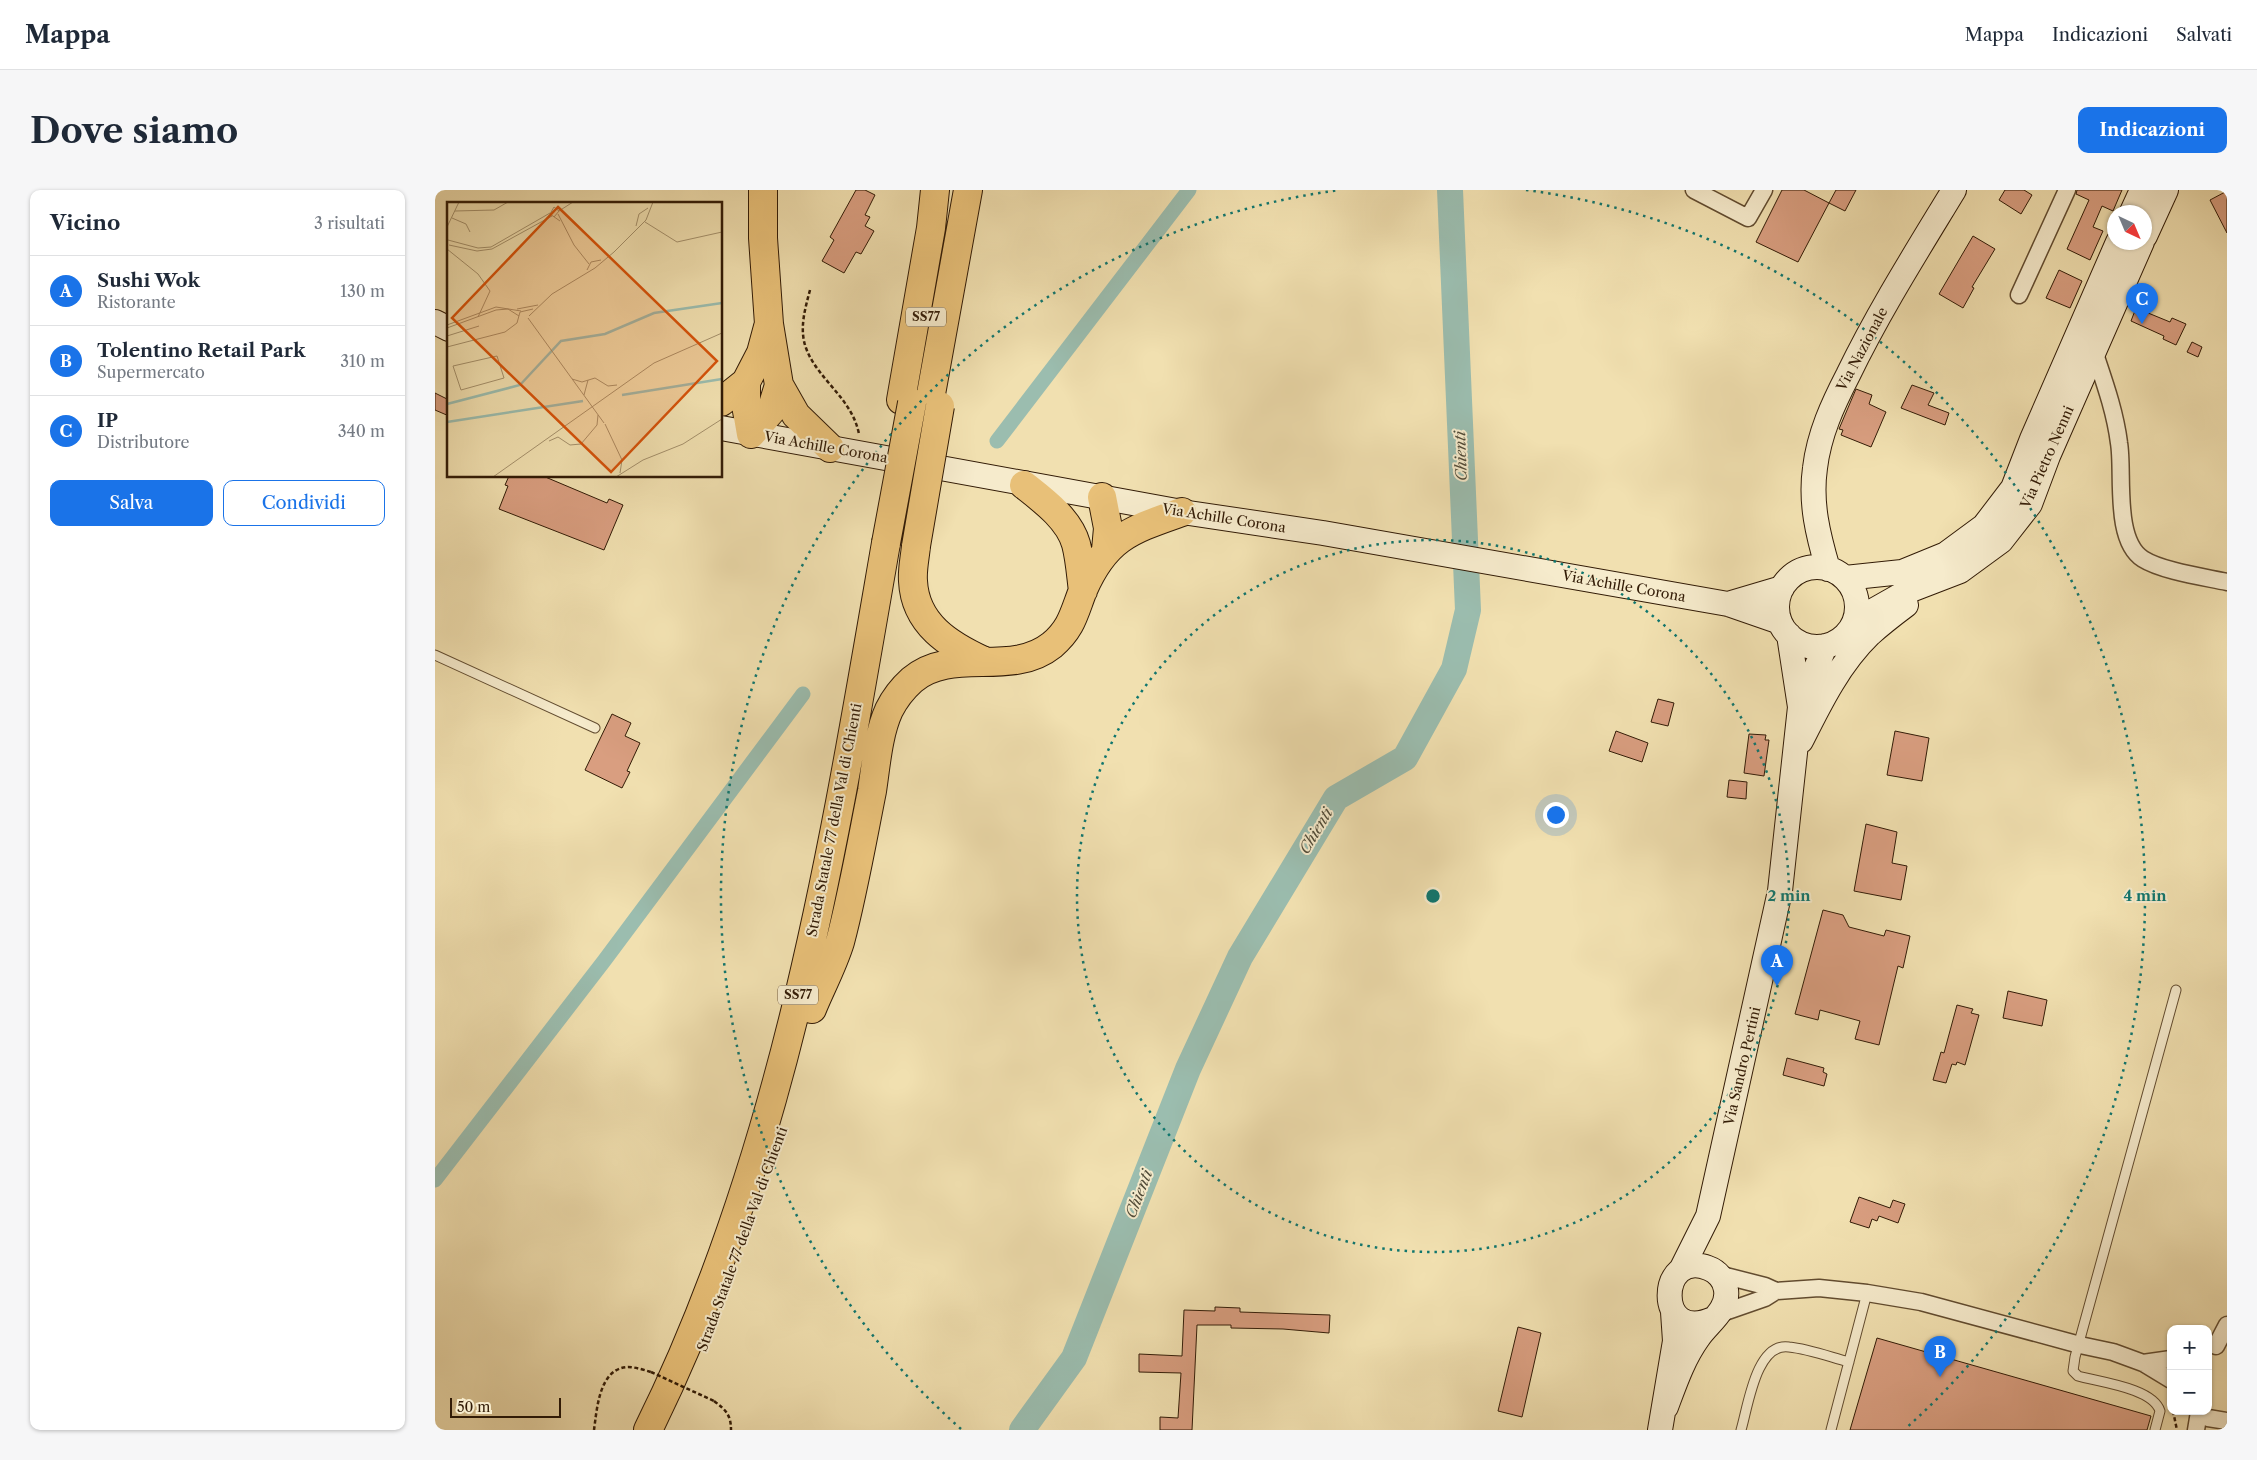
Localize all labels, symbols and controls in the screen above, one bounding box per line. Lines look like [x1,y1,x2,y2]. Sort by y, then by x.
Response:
text: Mappa [25,20,110,49]
text: Mappa [1965,24,2024,46]
text: Indicazioni [2052,24,2148,46]
text: Salvati [2176,24,2232,46]
button: Indicazioni [2078,107,2227,153]
text: Dove siamo [30,109,238,152]
inset map [447,202,723,478]
north arrow [2107,205,2152,250]
text: Vicino [50,210,120,235]
text: 3 risultati [314,213,385,233]
text: Sushi Wok [97,269,200,292]
text: A [60,281,72,301]
text: 130 m [340,281,385,301]
pin: C [2126,283,2158,324]
text: Ristorante [97,292,176,312]
street label: Via Nazionale [1832,304,1892,395]
road number: SS77 [906,308,946,326]
text: Tolentino Retail Park [97,339,305,362]
text: B [60,351,72,371]
text: 310 m [340,351,385,371]
text: Supermercato [97,362,205,382]
street label: Via Pietro Nenni [2016,403,2078,512]
text: IP [97,409,118,432]
text: C [60,421,72,441]
text: 340 m [338,421,385,441]
street label: Via Achille Corona [762,427,890,467]
water label: Chienti [1450,429,1471,481]
text: Distributore [97,432,189,452]
button: Salva [50,480,213,526]
button: Condividi [223,480,385,526]
street label: Via Achille Corona [1160,499,1288,537]
street label: Via Achille Corona [1560,566,1688,606]
street label: Strada Statale 77 della Val di Chienti [802,702,866,938]
your location [1543,802,1569,828]
water label: Chienti [1295,803,1337,857]
text: 2 min [1767,886,1811,905]
text: 4 min [2123,886,2167,905]
centre of rings [1424,887,1442,905]
pin: A [1761,945,1793,986]
road number: SS77 [778,986,818,1004]
street label: Via Sandro Pertini [1719,1005,1764,1128]
street label: Strada Statale 77 della Val di Chienti [693,1124,791,1354]
water label: Chienti [1121,1166,1157,1221]
map controls [2167,1325,2212,1415]
button: + [2167,1325,2212,1370]
pin: B [1924,1336,1956,1377]
button: − [2167,1370,2212,1415]
scale bar [450,1395,561,1418]
text: 50 m [457,1398,490,1416]

